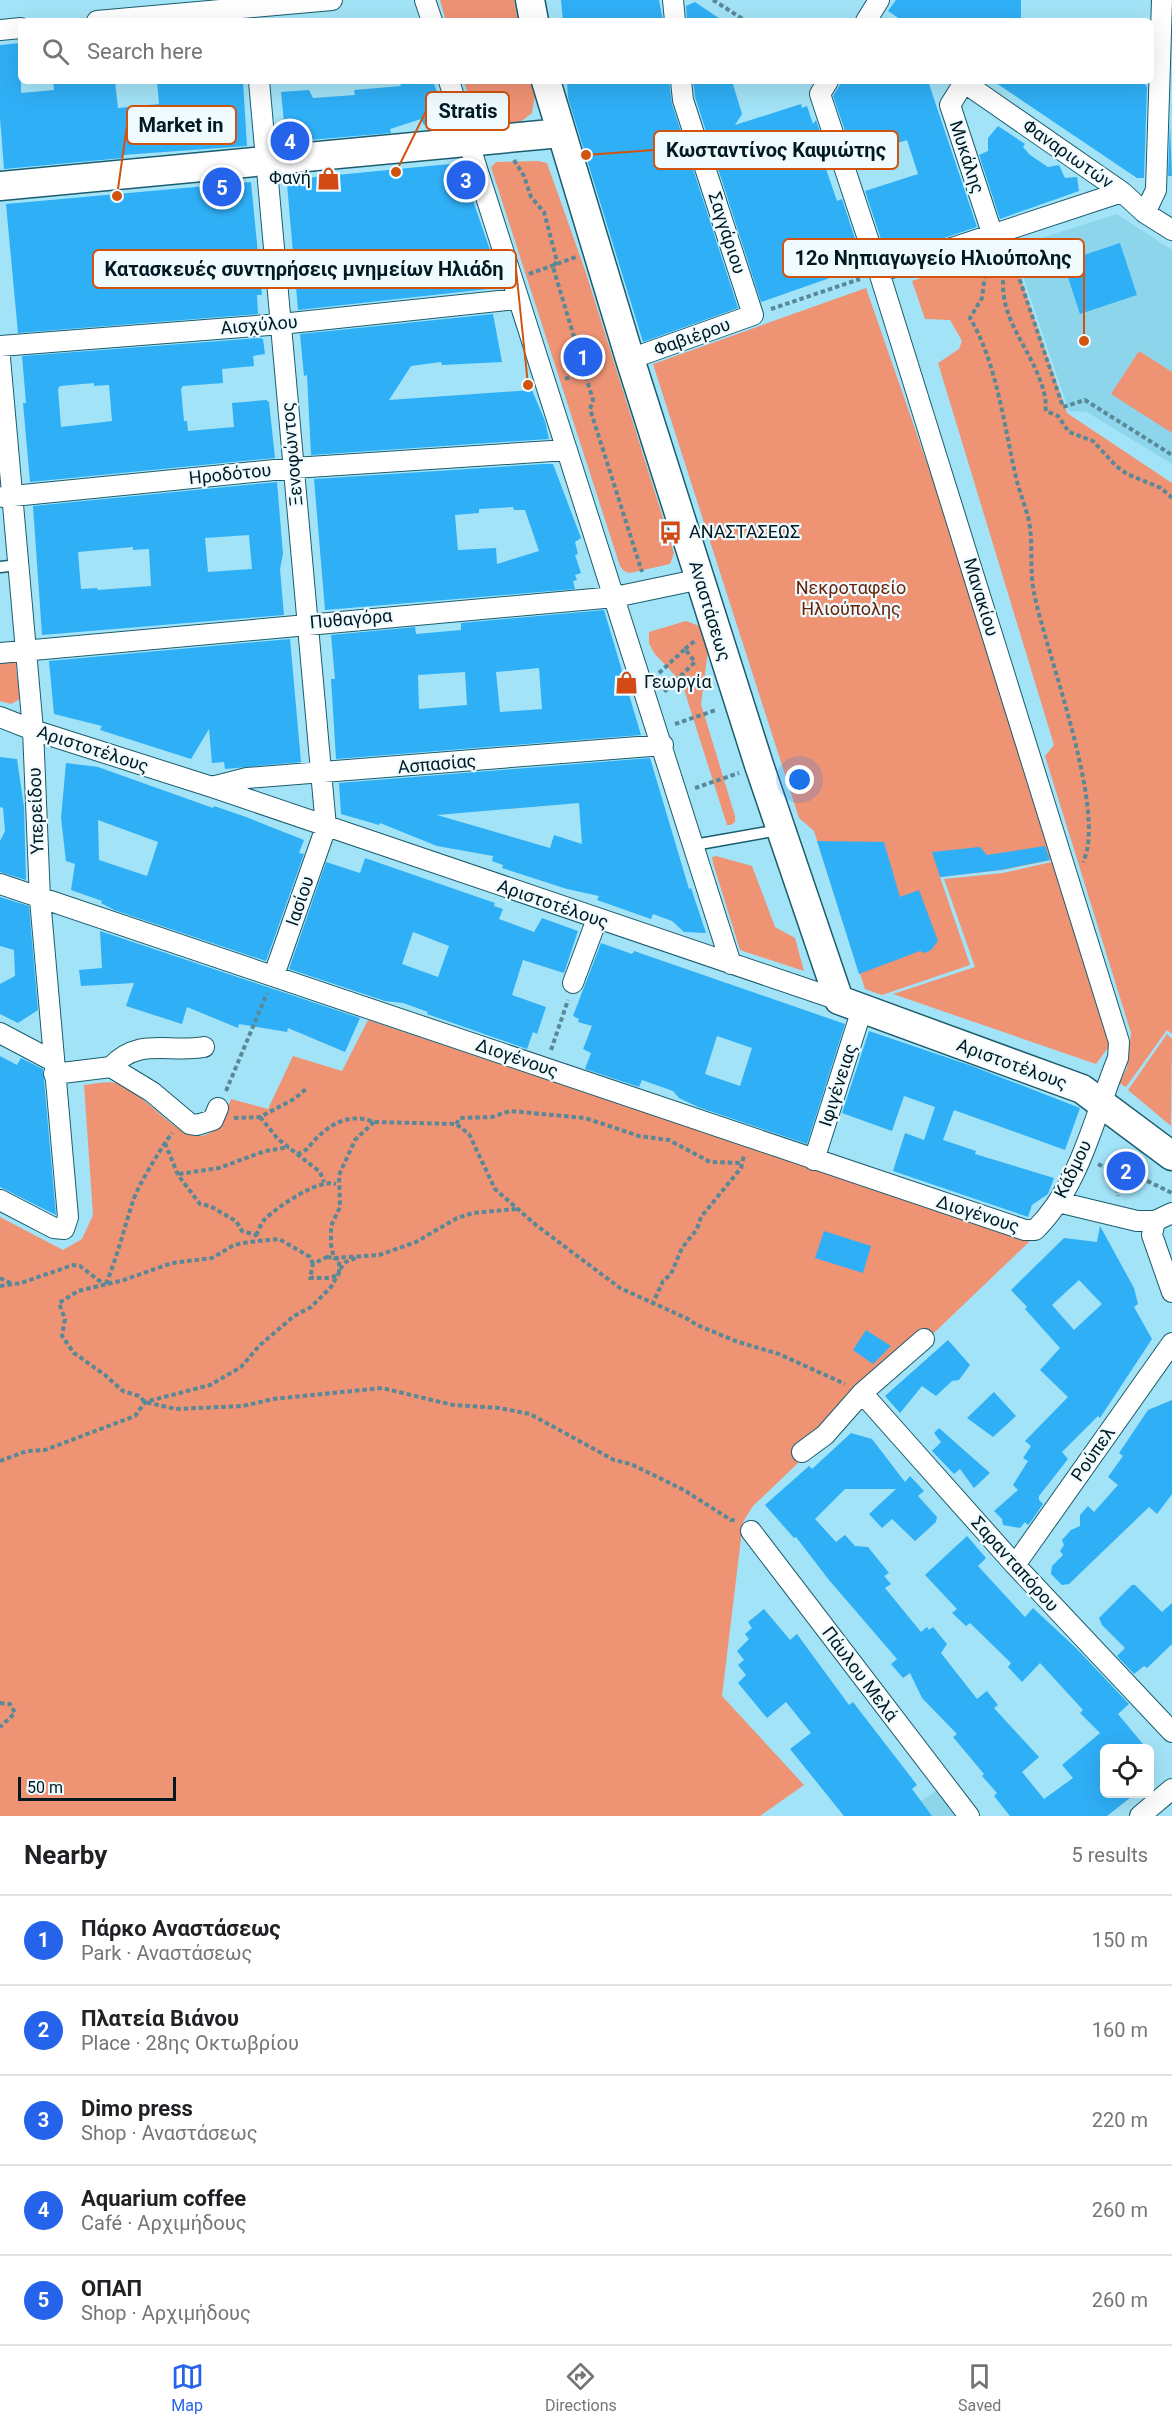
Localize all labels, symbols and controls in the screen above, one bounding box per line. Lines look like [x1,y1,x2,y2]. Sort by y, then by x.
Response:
search box [18,18,1154,84]
icon: search [39,35,72,68]
text: Search here [87,39,203,64]
callout: Stratis [426,92,509,130]
text: Stratis [438,99,498,123]
callout: Market in [127,106,236,144]
text: Market in [138,113,224,137]
street label: Φαναριωτών [1019,115,1118,193]
pin: 4 [270,118,310,164]
street label: Μυκάλης [946,118,989,196]
callout: Κωσταντίνος Καψιώτης [654,131,898,169]
text: Κωσταντίνος Καψιώτης [666,138,886,162]
pin: 3 [446,158,486,202]
pin: 5 [202,164,242,210]
shop icon: Φανή [316,165,342,191]
place label: Φανή [269,167,311,188]
street label: Σαγγάριου [704,189,751,276]
callout: 12ο Νηπιαγωγείο Ηλιούπολης [783,239,1084,277]
text: 12ο Νηπιαγωγείο Ηλιούπολης [795,246,1071,270]
callout: Κατασκευές συντηρήσεις μνημείων Ηλιάδη [93,250,516,288]
text: Κατασκευές συντηρήσεις μνημείων Ηλιάδη [105,257,503,281]
street label: Αισχύλου [219,311,298,338]
street label: Φαβιέρου [651,313,733,360]
pin: 1 [564,334,602,380]
street label: Ξενοφώντος [276,401,307,507]
street label: Ηροδότου [188,459,272,488]
bus stop icon: ΑΝΑΣΤΑΣΕΩΣ [658,519,684,545]
place label: ΑΝΑΣΤΑΣΕΩΣ [689,521,800,542]
street label: Μανακίου [960,555,1003,638]
street label: Αναστάσεως [685,558,736,664]
park label: Νεκροταφείο Ηλιούπολης [796,577,906,619]
street label: Πυθαγόρα [309,604,394,633]
shop icon: Γεωργία [613,669,639,695]
place label: Γεωργία [644,671,712,692]
street label: Αριστοτέλους [35,721,152,776]
street label: Ασπασίας [397,750,477,777]
your location [785,765,814,794]
street label: Υπερείδου [23,767,48,855]
street label: Ιασίου [281,873,318,928]
street label: Αριστοτέλους [495,875,611,932]
street label: Διογένους [473,1034,561,1081]
street label: Αριστοτέλους [954,1034,1070,1093]
street label: Ιφιγένειας [814,1041,861,1129]
street label: Κάδμου [1050,1136,1096,1201]
pin: 2 [1106,1148,1146,1194]
street label: Διογένους [934,1190,1022,1237]
street label: Ρούπελ [1066,1422,1119,1485]
street label: Σαρανταπόρου [967,1512,1063,1615]
street label: Πάυλου Μελά [818,1622,903,1726]
map controls [1100,1744,1154,1798]
button: locate [1100,1744,1154,1798]
scale bar [18,1774,176,1802]
text: 50 m [27,1778,63,1797]
text: Nearby [24,1840,107,1870]
text: 5 results [1072,1843,1148,1867]
text: Πάρκο Αναστάσεως [81,1916,281,1941]
text: 1 [38,1928,49,1952]
text: 150 m [1092,1928,1148,1952]
text: Park · Αναστάσεως [81,1941,252,1965]
text: Πλατεία Βιάνου [81,2006,239,2031]
text: 2 [38,2018,49,2042]
text: 160 m [1092,2018,1148,2042]
text: Place · 28ης Οκτωβρίου [81,2031,299,2055]
text: Dimo press [81,2096,193,2121]
text: 3 [38,2108,49,2132]
text: 220 m [1092,2108,1148,2132]
text: Shop · Αναστάσεως [81,2121,257,2145]
text: Aquarium coffee [81,2186,246,2211]
text: 4 [38,2198,49,2222]
text: 260 m [1092,2198,1148,2222]
text: Café · Αρχιμήδους [81,2211,246,2235]
text: ΟΠΑΠ [81,2276,142,2301]
text: 5 [38,2288,49,2312]
text: 260 m [1092,2288,1148,2312]
text: Shop · Αρχιμήδους [81,2301,251,2325]
tab: Map [171,2360,204,2415]
tab: Directions [545,2360,617,2415]
tab: Saved [958,2360,1001,2415]

